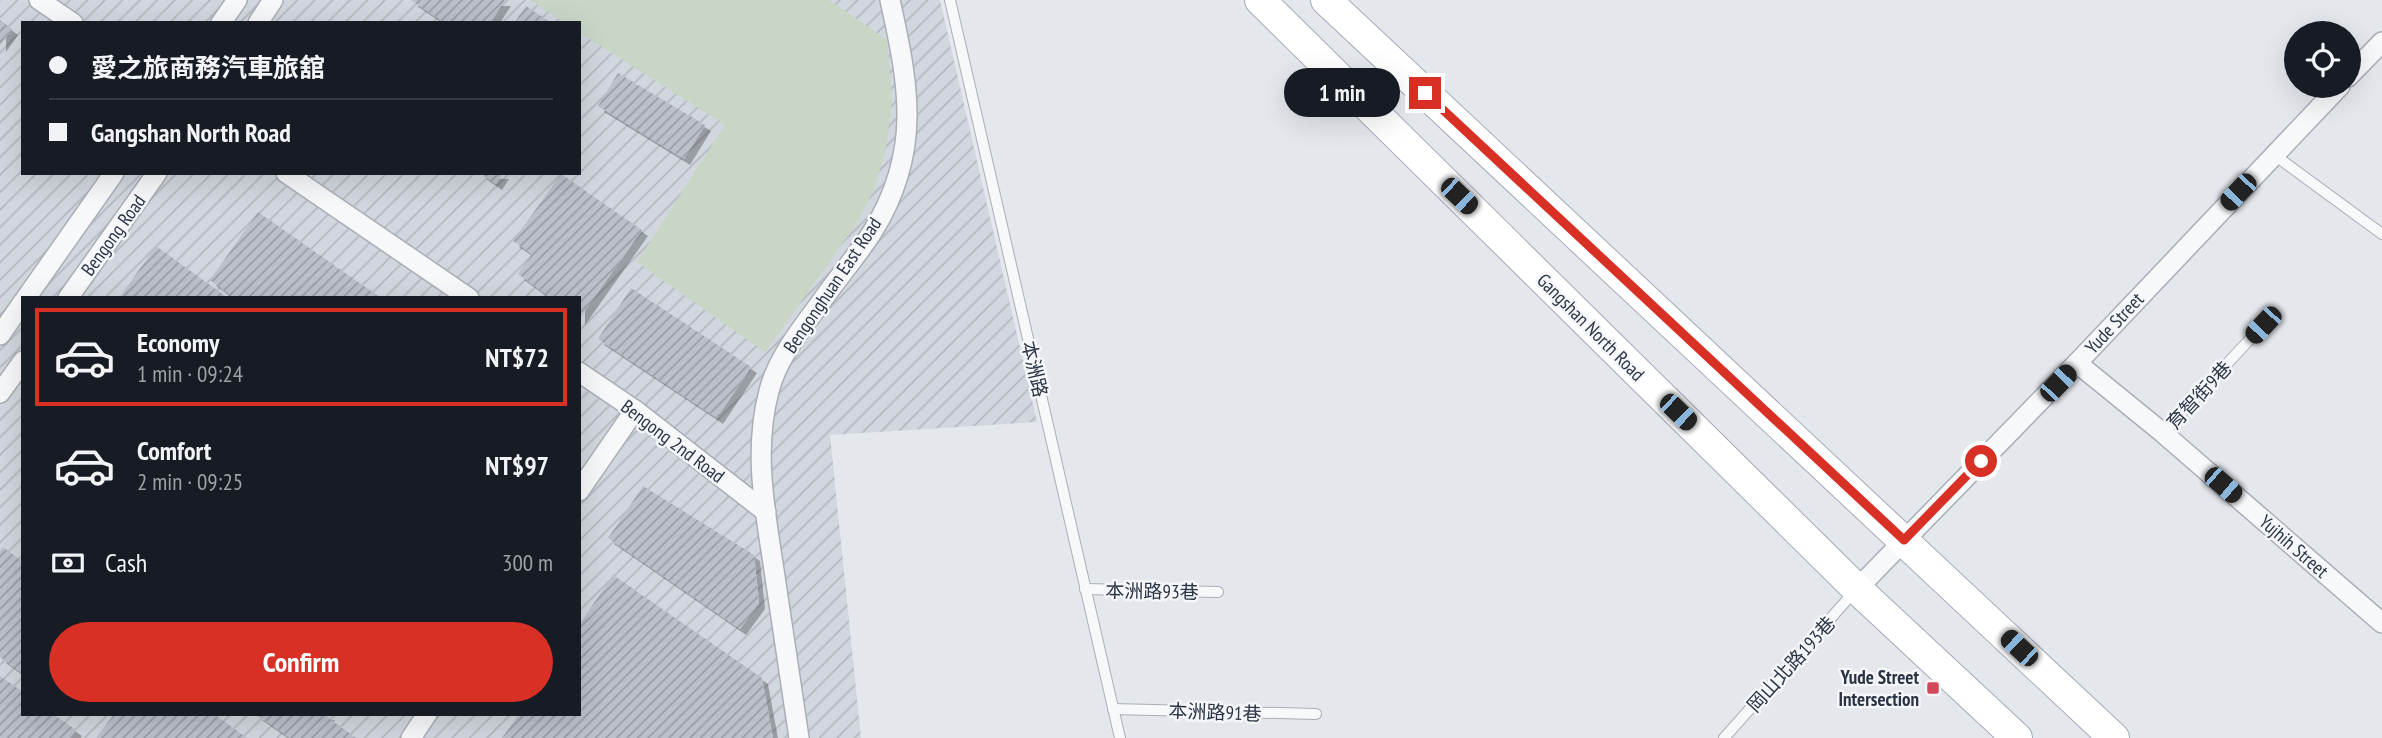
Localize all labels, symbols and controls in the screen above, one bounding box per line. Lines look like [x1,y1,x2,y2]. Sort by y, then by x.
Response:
map controls [2284,21,2361,98]
button: locate [2284,21,2361,98]
text: 愛之旅商務汽車旅舘 [91,51,325,84]
callout: 1 min [1285,68,1400,118]
route end [1409,77,1441,109]
text: 1 min [1319,78,1365,107]
text: Gangshan North Road [91,116,291,149]
car [2216,169,2261,215]
car [1437,174,1482,218]
street label: Bengong Road [76,190,150,280]
street label: Bengonghuan East Road [778,213,886,357]
street label: Gangshan North Road [1532,268,1650,386]
street label: Yude Street [2080,287,2149,359]
car [2241,302,2286,348]
icon: car [53,326,116,389]
text: Economy [137,326,219,359]
street label: 本洲路 [1017,339,1053,399]
text: NT$72 [485,341,549,374]
street label: 育智街9巷 [2161,356,2237,434]
text: 1 min · 09:24 [137,359,243,388]
car [2036,361,2081,405]
car [1656,390,1701,434]
street label: Bengong 2nd Road [616,394,730,488]
icon: car [53,434,116,497]
text: Comfort [137,434,211,467]
route start [1965,445,1997,477]
text: NT$97 [485,449,549,482]
car [2201,463,2246,507]
text: 2 min · 09:25 [137,467,243,496]
street label: Yujhih Street [2254,509,2334,583]
icon: cash [49,544,87,582]
text: Cash [105,546,147,579]
text: 300 m [502,548,553,577]
street label: 本洲路93巷 [1105,578,1199,604]
street label: 岡山北路193巷 [1742,611,1840,717]
button: Confirm [49,622,553,702]
car [1997,626,2042,670]
place label: Yude Street Intersection [1838,665,1919,711]
marker: Yude Street Intersection [1925,680,1941,696]
street label: 本洲路91巷 [1168,698,1262,726]

